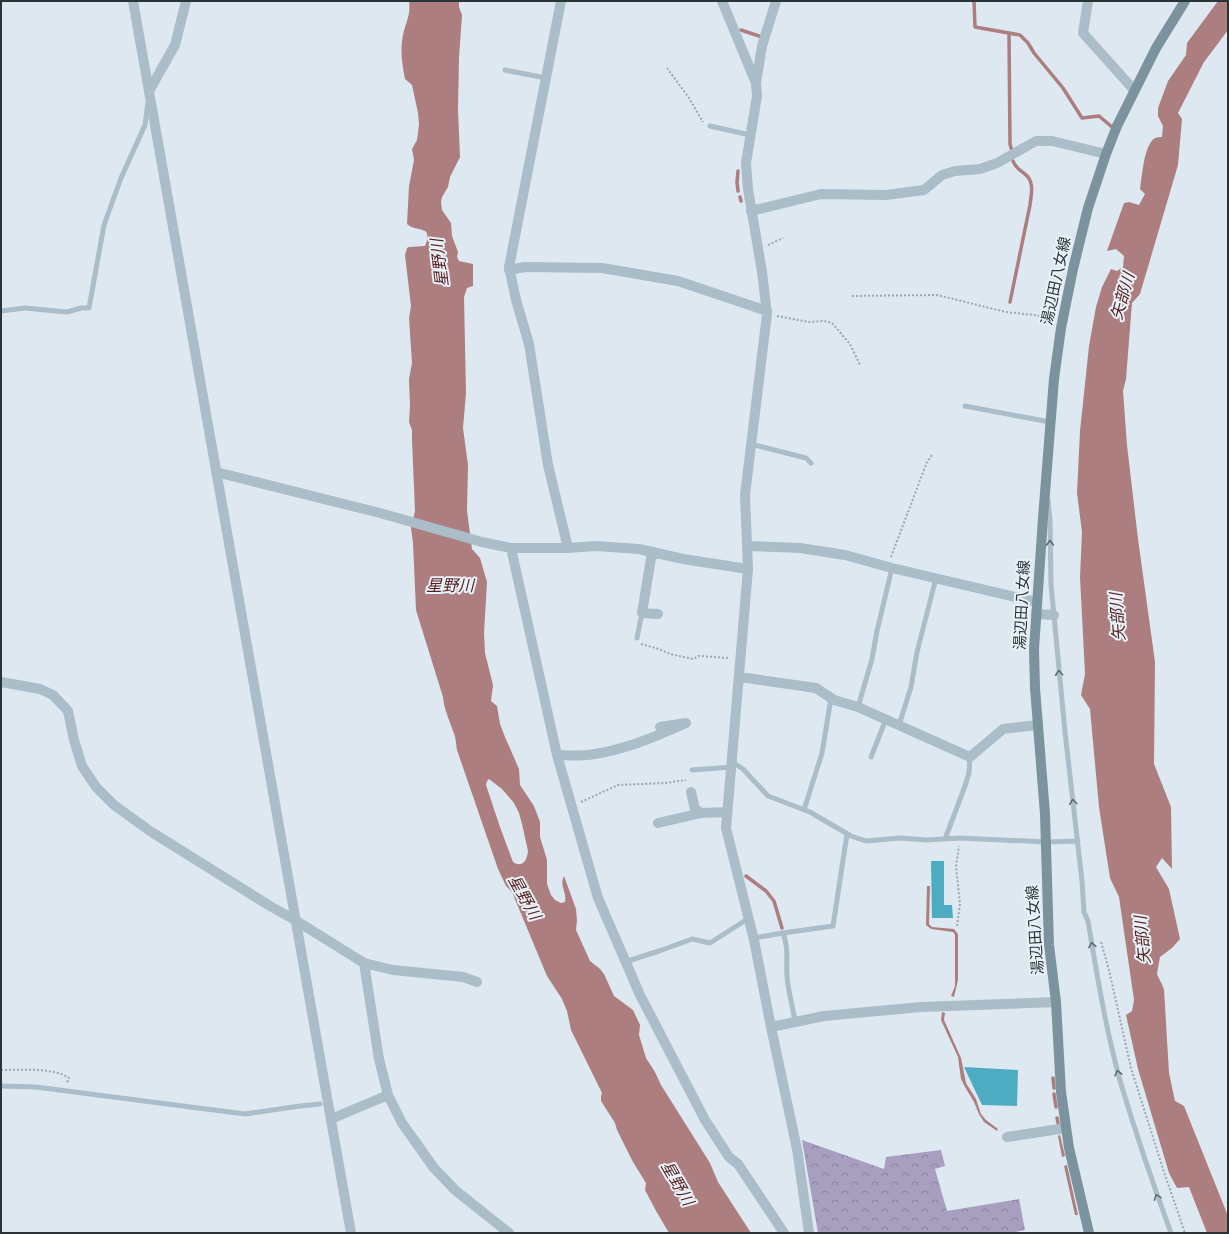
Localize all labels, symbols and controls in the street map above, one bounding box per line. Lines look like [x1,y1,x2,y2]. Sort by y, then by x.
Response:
street label: 湯辺田八女線 [1037,235,1073,327]
water label: 星野川 [426,236,451,288]
water label: 矢部川 [1106,268,1138,322]
one-way arrow [1046,540,1055,546]
street label: 湯辺田八女線 [1010,560,1032,650]
water label: 星野川 [426,575,476,594]
water label: 矢部川 [1105,590,1128,642]
one-way arrow [1055,670,1064,676]
one-way arrow [1069,799,1078,805]
water label: 星野川 [505,871,546,924]
street label: 湯辺田八女線 [1022,885,1046,976]
water label: 矢部川 [1130,913,1153,965]
one-way arrow [1088,942,1097,948]
one-way arrow [1115,1069,1123,1076]
water label: 星野川 [658,1157,700,1210]
one-way arrow [1154,1193,1162,1200]

